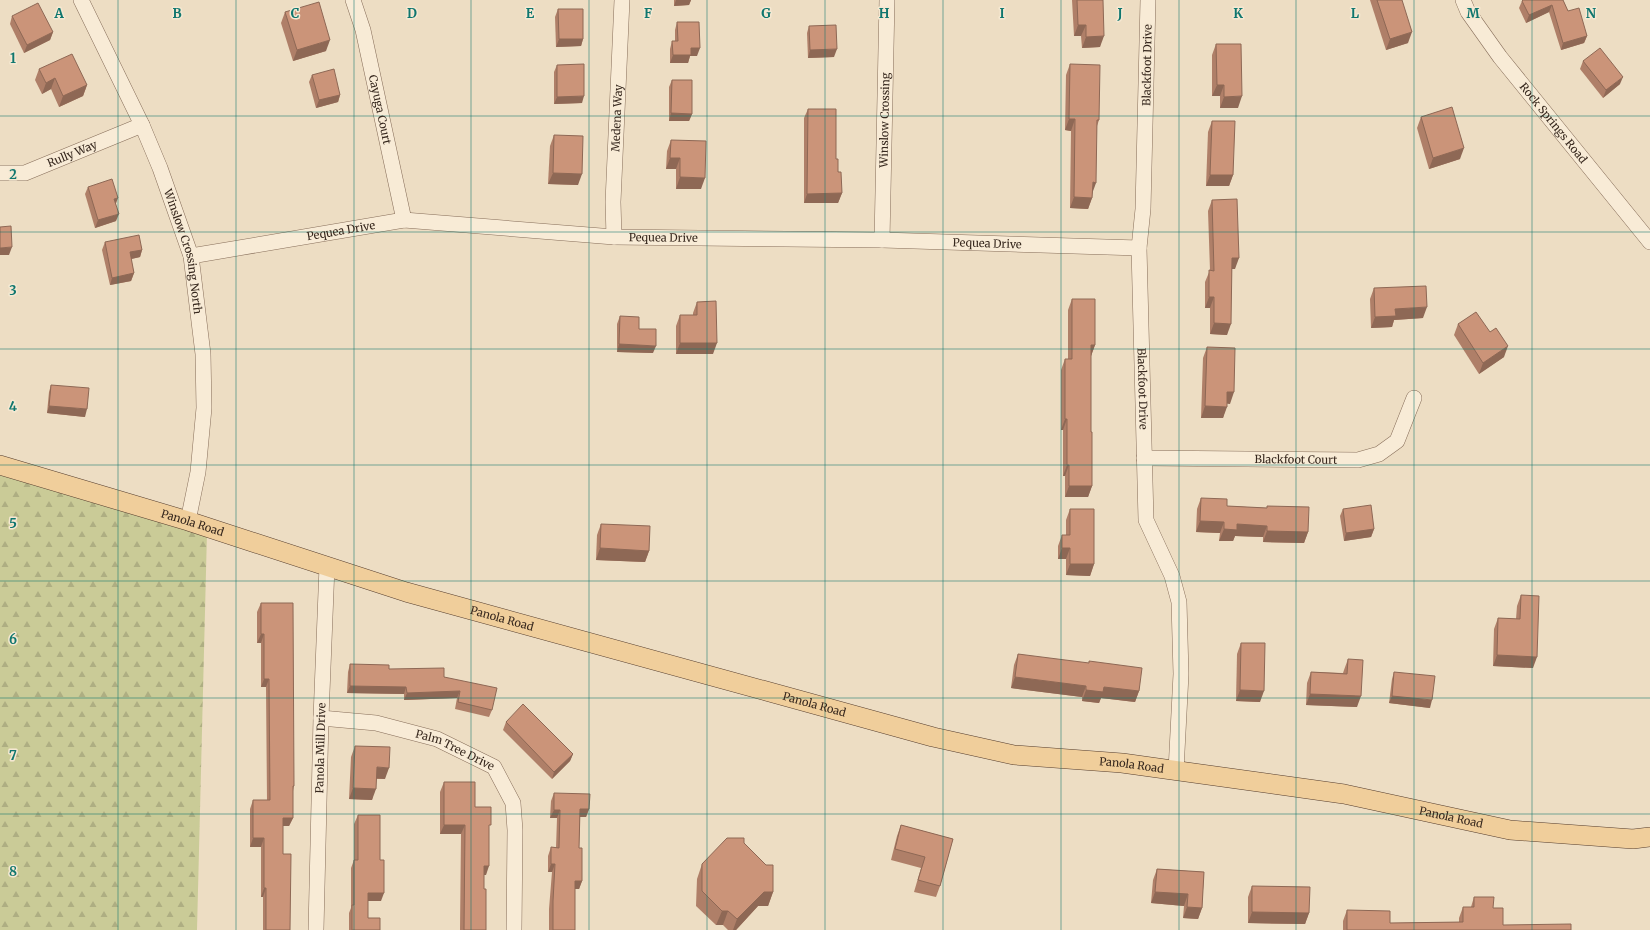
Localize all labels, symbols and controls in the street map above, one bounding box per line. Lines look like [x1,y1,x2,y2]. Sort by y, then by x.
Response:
text: A [53,5,64,22]
text: B [172,5,182,22]
text: C [291,5,300,22]
text: D [407,5,417,22]
text: E [526,5,535,22]
text: F [644,5,652,22]
text: G [761,5,771,22]
text: H [879,5,890,22]
text: I [999,5,1005,22]
text: J [1116,5,1123,22]
text: K [1233,5,1243,22]
text: L [1351,5,1360,22]
text: M [1466,5,1480,22]
text: N [1586,5,1597,22]
street label: Blackfoot Drive [1139,24,1155,106]
text: 1 [10,50,16,67]
street label: Winslow Crossing [876,72,892,169]
street label: Cayuga Court [366,73,395,146]
street label: Rock Springs Road [1517,80,1590,166]
street label: Medena Way [608,83,625,152]
street label: Rully Way [45,137,100,170]
text: 2 [9,166,17,183]
street label: Winslow Crossing North [161,186,205,316]
street label: Pequea Drive [306,218,376,243]
street label: Pequea Drive [629,230,698,245]
street label: Pequea Drive [952,235,1022,251]
text: 3 [9,282,17,299]
street label: Blackfoot Drive [1135,348,1151,430]
text: 4 [9,398,18,415]
street label: Blackfoot Court [1255,452,1338,467]
street label: Panola Road [159,506,226,539]
text: 5 [9,515,17,532]
street label: Panola Road [469,603,536,634]
text: 6 [9,631,17,648]
street label: Panola Road [781,689,848,720]
street label: Panola Mill Drive [312,702,329,794]
street label: Palm Tree Drive [414,727,497,773]
text: 7 [9,747,17,764]
street label: Panola Road [1099,754,1165,776]
street label: Panola Road [1418,803,1485,831]
text: 8 [9,863,17,880]

